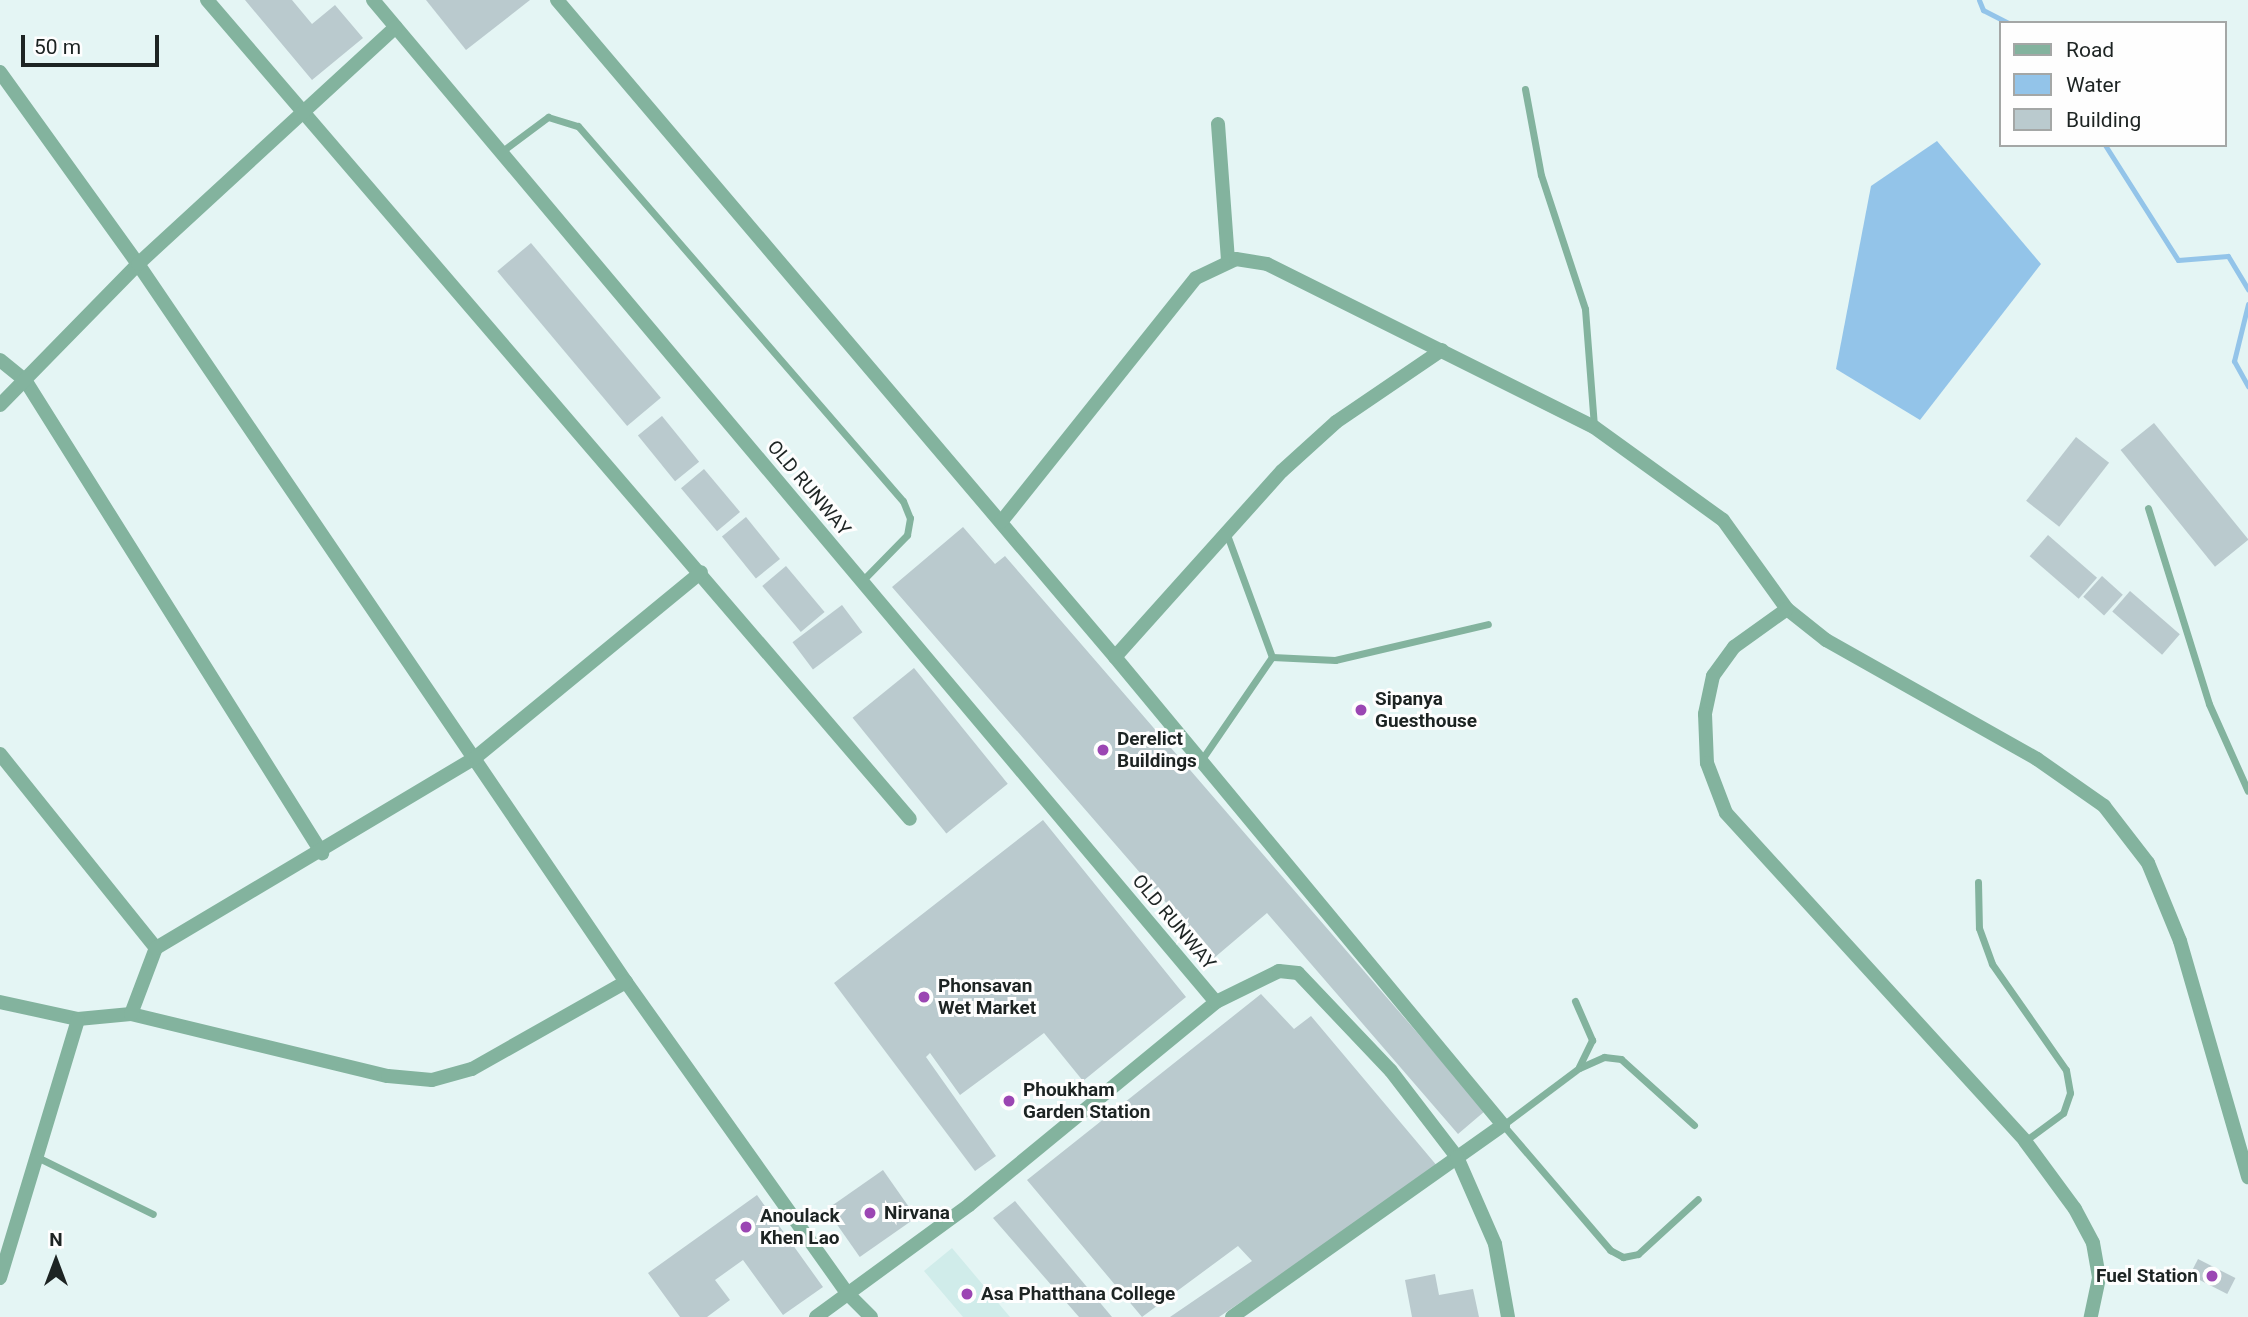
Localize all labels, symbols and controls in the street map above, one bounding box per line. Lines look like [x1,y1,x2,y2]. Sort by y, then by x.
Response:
scale bar [24,21,163,65]
legend [2000,21,2227,147]
text: 50 m [34,35,81,59]
text: Road [2066,38,2114,62]
text: Water [2066,73,2121,97]
text: Building [2066,108,2141,132]
street label: OLD RUNWAY [763,436,855,540]
place label: Sipanya Guesthouse [1375,688,1477,732]
marker: Sipanya Guesthouse [1353,702,1369,718]
place label: Derelict Buildings [1117,728,1197,772]
marker: Derelict Buildings [1095,742,1111,758]
street label: OLD RUNWAY [1128,870,1220,974]
place label: Phonsavan Wet Market [938,975,1036,1019]
marker: Phonsavan Wet Market [916,989,932,1005]
place label: Phoukham Garden Station [1023,1079,1150,1123]
marker: Phoukham Garden Station [1001,1093,1017,1109]
place label: Nirvana [884,1202,950,1224]
place label: Anoulack Khen Lao [760,1205,840,1249]
marker: Nirvana [862,1205,878,1221]
marker: Anoulack Khen Lao [738,1219,754,1235]
north arrow [21,1226,91,1296]
text: N [49,1228,63,1251]
place label: Fuel Station [2096,1265,2198,1287]
marker: Fuel Station [2204,1268,2220,1284]
place label: Asa Phatthana College [981,1283,1175,1305]
marker: Asa Phatthana College [959,1286,975,1302]

